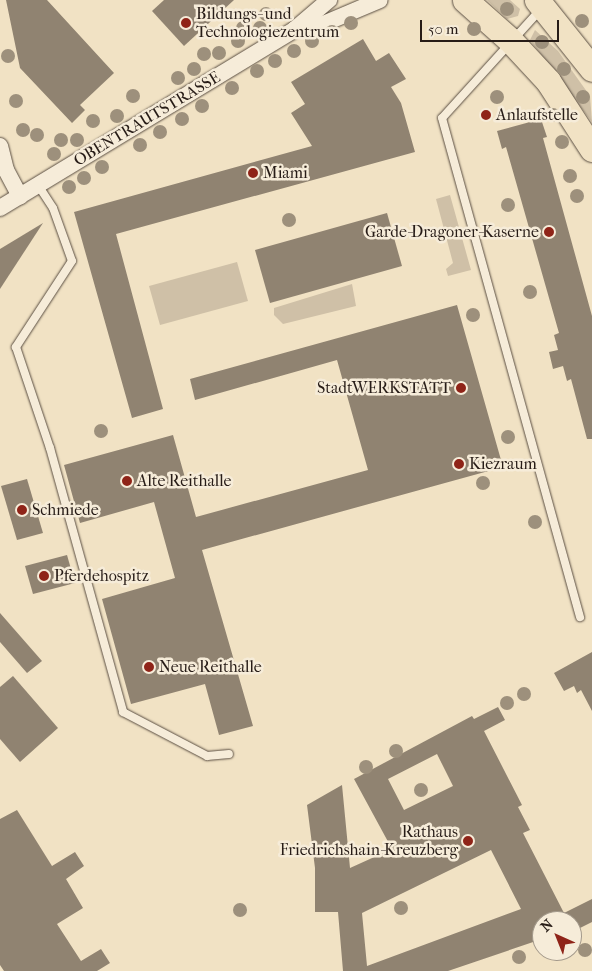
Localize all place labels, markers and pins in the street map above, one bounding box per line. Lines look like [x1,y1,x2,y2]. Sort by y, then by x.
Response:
place label: Bildungs- und Technologiezentrum [196,4,339,42]
marker: Bildungs- und Technologiezentrum [180,17,192,29]
place label: Anlaufstelle [496,105,578,125]
marker: Anlaufstelle [480,109,492,121]
place label: Miami [263,163,308,183]
marker: Miami [247,167,259,179]
place label: Garde-Dragoner-Kaserne [365,222,539,242]
marker: Garde-Dragoner-Kaserne [543,226,555,238]
place label: StadtWERKSTATT [317,378,451,398]
marker: StadtWERKSTATT [455,382,467,394]
place label: Kiezraum [469,454,537,474]
marker: Kiezraum [453,458,465,470]
place label: Alte Reithalle [137,471,231,491]
marker: Alte Reithalle [121,475,133,487]
place label: Schmiede [32,500,99,520]
marker: Schmiede [16,504,28,516]
place label: Pferdehospitz [54,566,149,586]
marker: Pferdehospitz [38,570,50,582]
place label: Neue Reithalle [159,657,262,677]
marker: Neue Reithalle [143,661,155,673]
place label: Rathaus Friedrichshain-Kreuzberg [280,822,458,860]
marker: Rathaus Friedrichshain-Kreuzberg [462,835,474,847]

